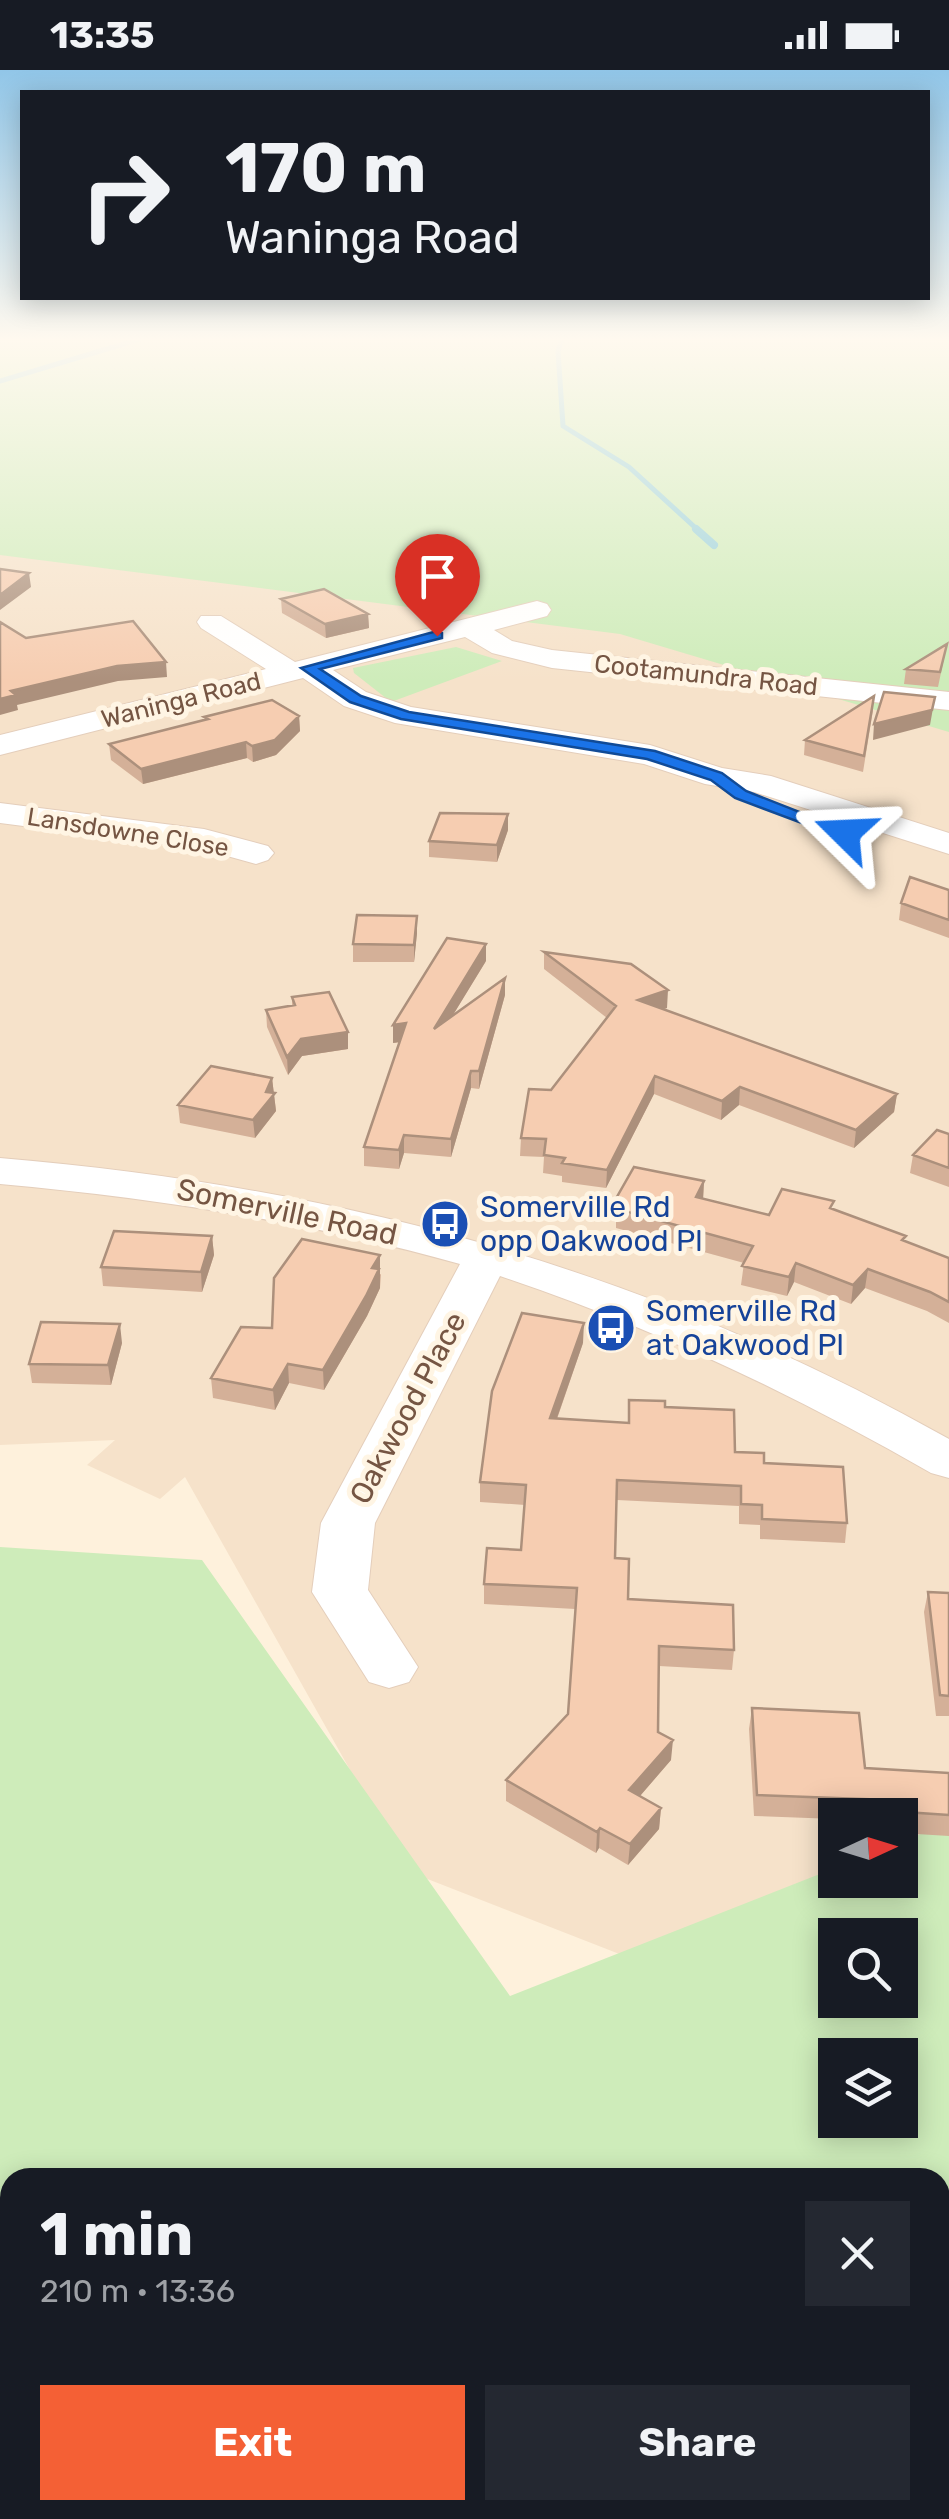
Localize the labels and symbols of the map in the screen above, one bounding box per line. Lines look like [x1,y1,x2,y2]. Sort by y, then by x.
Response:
pin [395,534,480,637]
street label: Cootamundra Road [593,649,819,701]
street label: Waninga Road [98,666,264,734]
position arrow [793,781,897,885]
street label: Lansdowne Close [25,802,231,862]
street label: Somerville Road [173,1171,401,1253]
place label: Somerville Rd opp Oakwood Pl [480,1189,703,1259]
bus stop icon: Somerville Rd opp Oakwood Pl [419,1198,471,1250]
place label: Somerville Rd at Oakwood Pl [646,1293,844,1363]
bus stop icon: Somerville Rd at Oakwood Pl [585,1302,637,1354]
street label: Oakwood Place [342,1306,474,1510]
north arrow [818,1798,918,1898]

